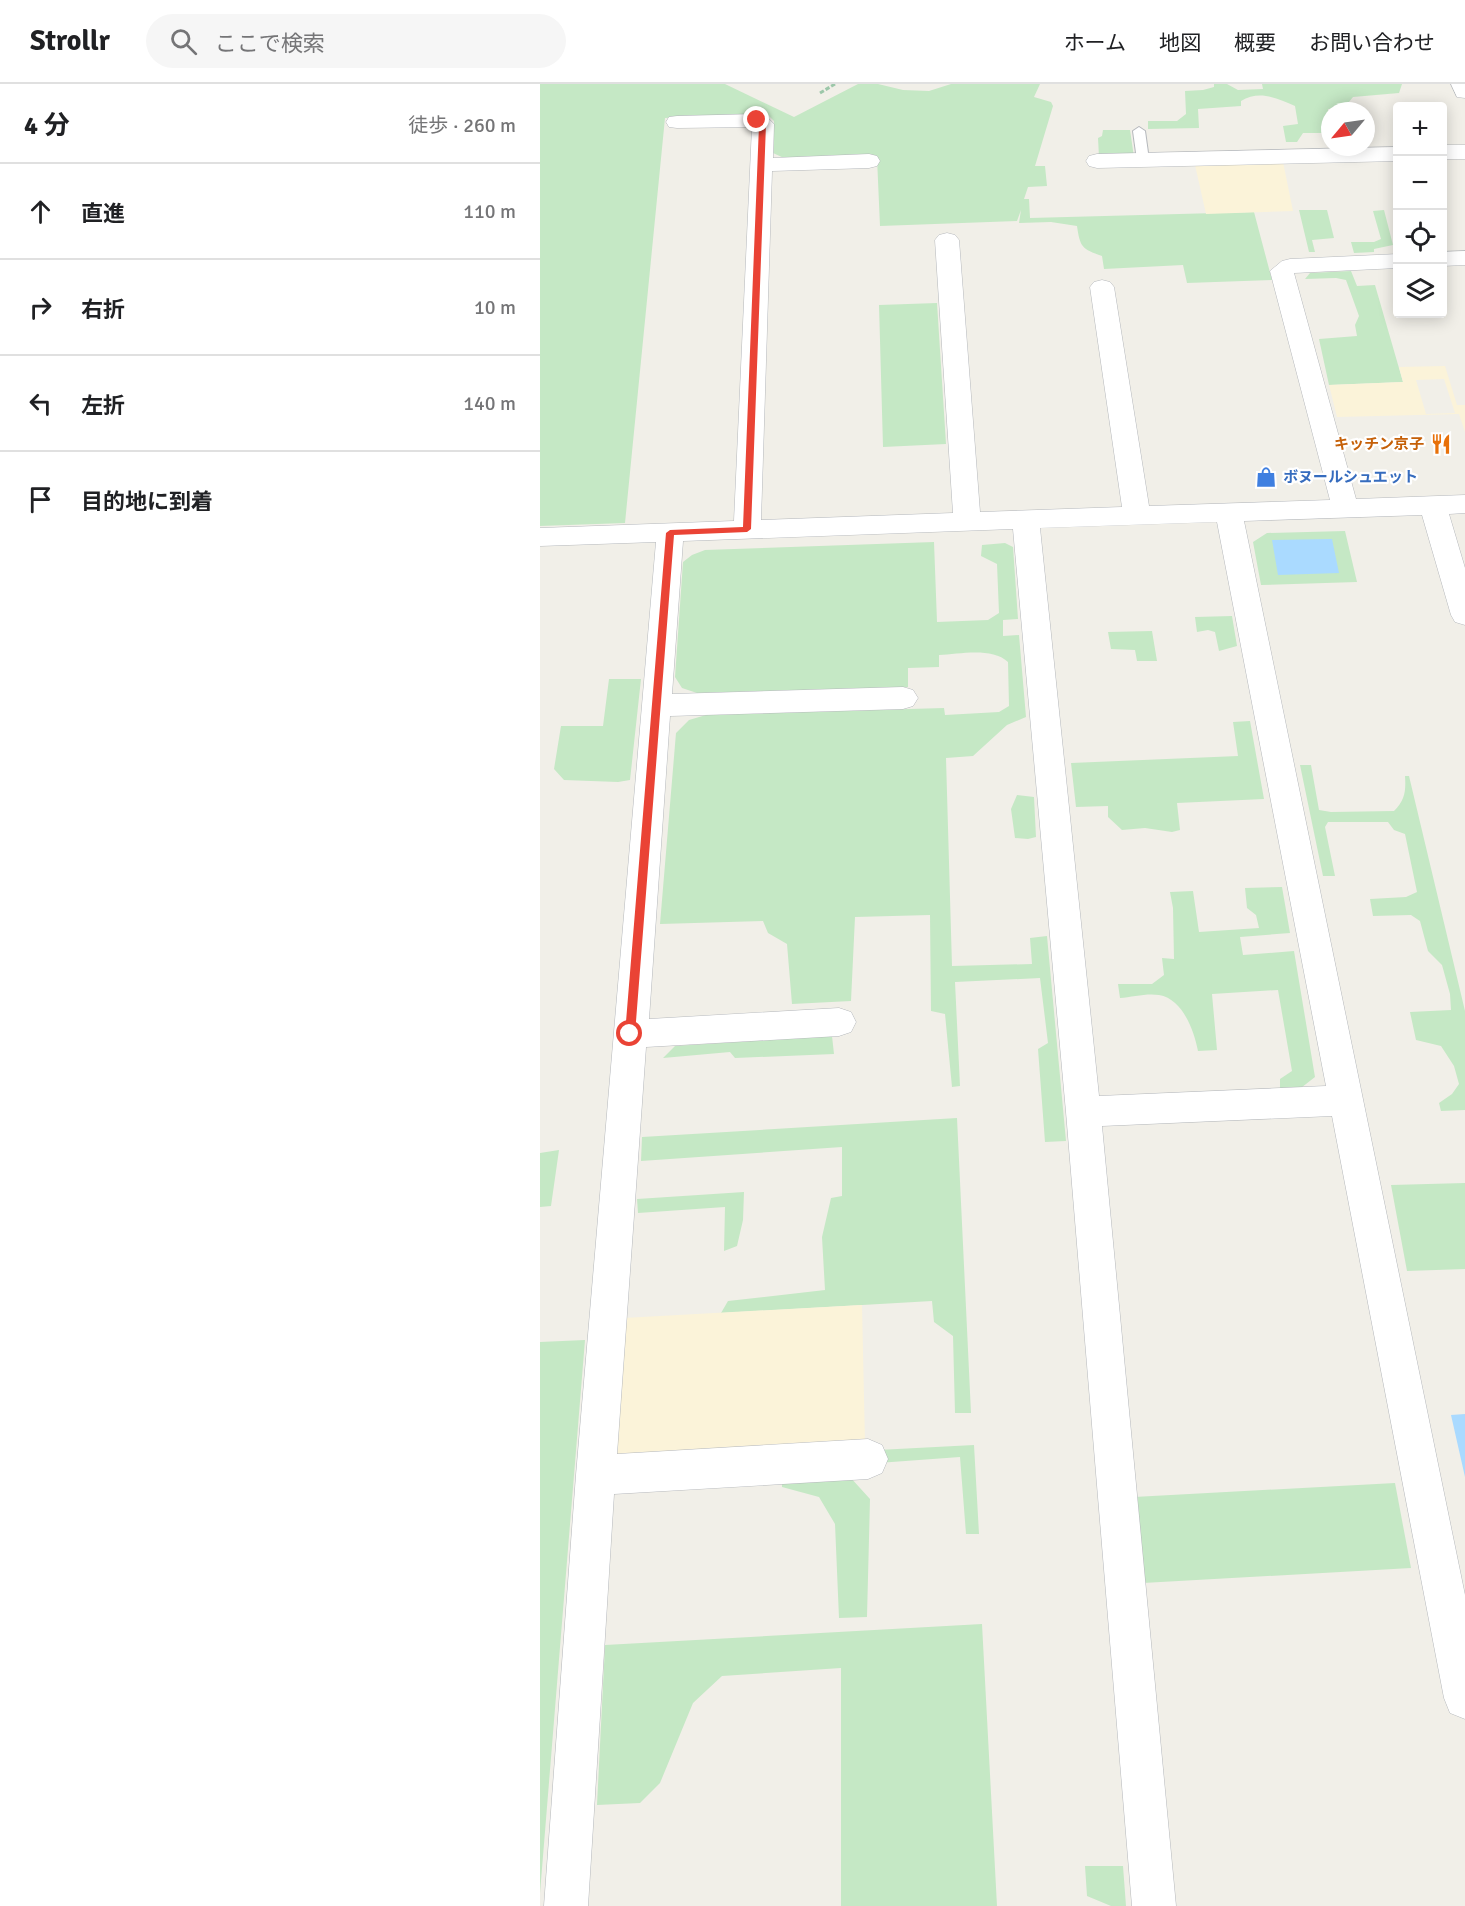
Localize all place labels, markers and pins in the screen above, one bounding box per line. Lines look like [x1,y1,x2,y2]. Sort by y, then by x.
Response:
restaurant icon: キッチン京子 [1429,432,1453,456]
place label: キッチン京子 [1334,435,1424,453]
shop icon: ボヌールシュエット [1254,465,1278,489]
place label: ボヌールシュエット [1283,468,1418,486]

